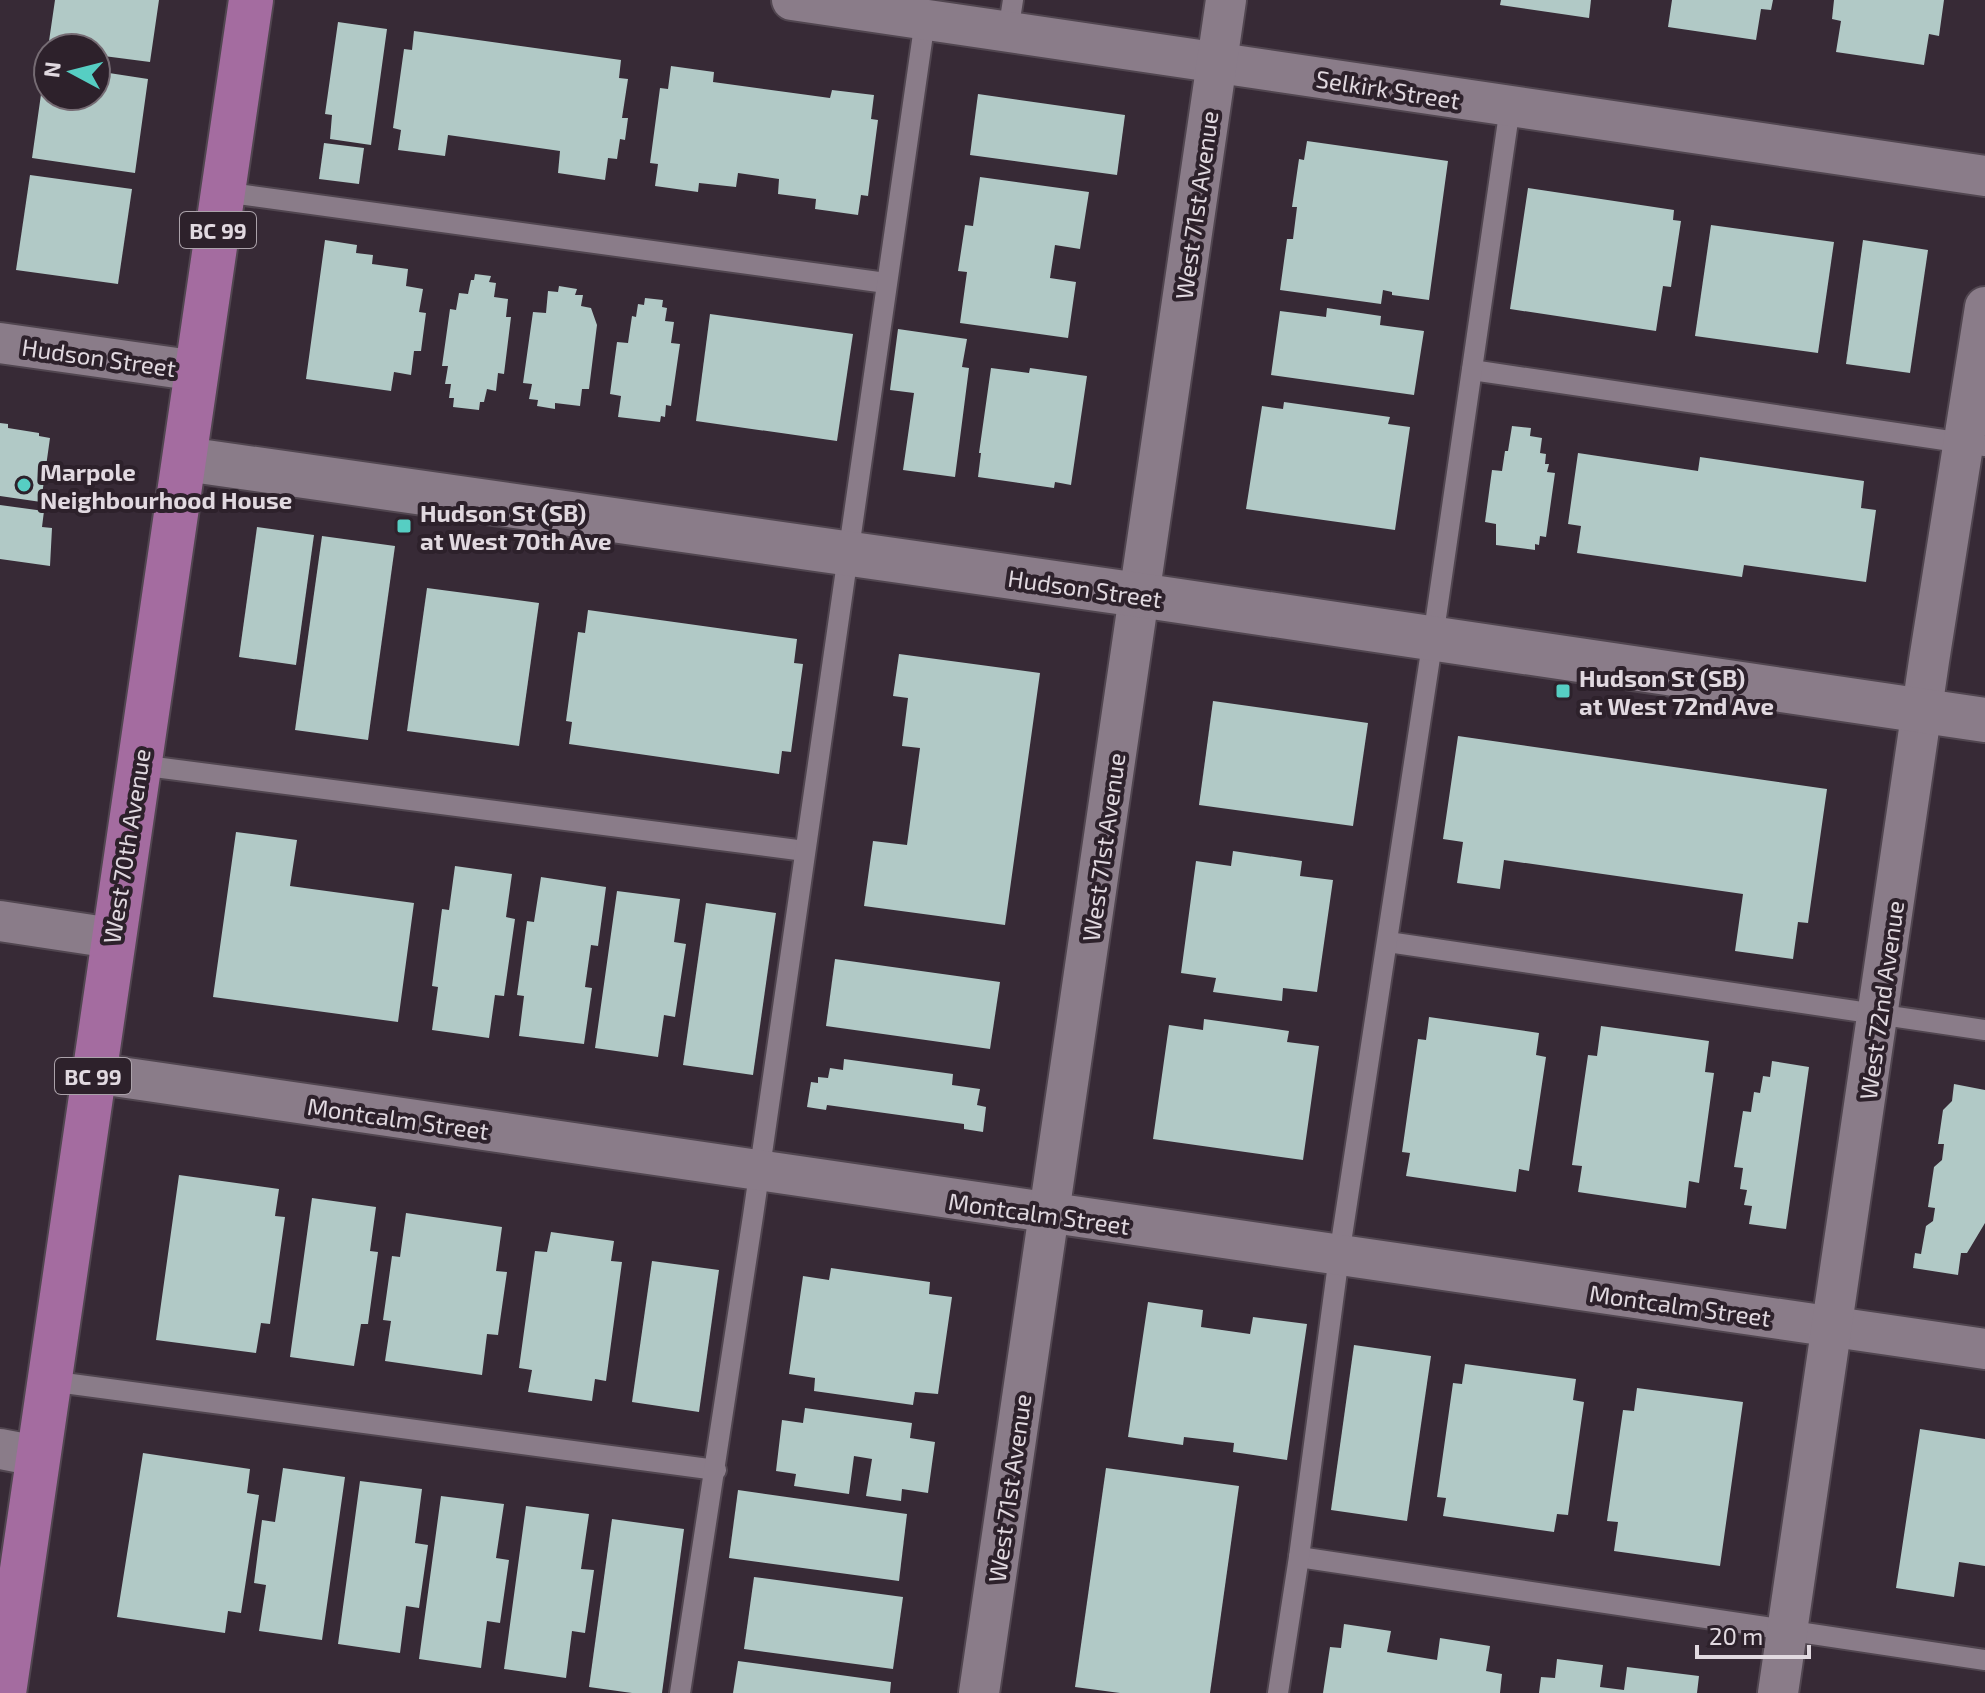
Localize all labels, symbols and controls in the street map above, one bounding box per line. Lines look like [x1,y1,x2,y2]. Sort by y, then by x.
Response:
north arrow [32,32,112,112]
text: N [37,60,65,79]
street label: Selkirk Street [1314,63,1462,115]
street label: West 71st Avenue [1168,109,1224,301]
road number: BC 99 [180,212,256,248]
street label: Hudson Street [20,332,178,382]
place label: Marpole Neighbourhood House [40,457,292,514]
marker: Marpole Neighbourhood House [15,476,33,494]
place label: Hudson St (SB) at West 70th Ave [420,498,612,555]
marker: Hudson St (SB) at West 70th Ave [395,517,413,535]
street label: Hudson Street [1006,563,1164,613]
place label: Hudson St (SB) at West 72nd Ave [1579,663,1774,720]
marker: Hudson St (SB) at West 72nd Ave [1554,682,1572,700]
street label: West 70th Avenue [96,746,156,946]
street label: West 71st Avenue [1075,751,1131,943]
street label: West 72nd Avenue [1853,899,1909,1101]
road number: BC 99 [55,1058,131,1094]
street label: Montcalm Street [305,1091,491,1145]
street label: Montcalm Street [946,1186,1132,1240]
street label: Montcalm Street [1587,1278,1773,1332]
street label: West 71st Avenue [981,1392,1037,1584]
scale bar [1697,1609,1809,1659]
text: 20 m [1709,1621,1763,1650]

